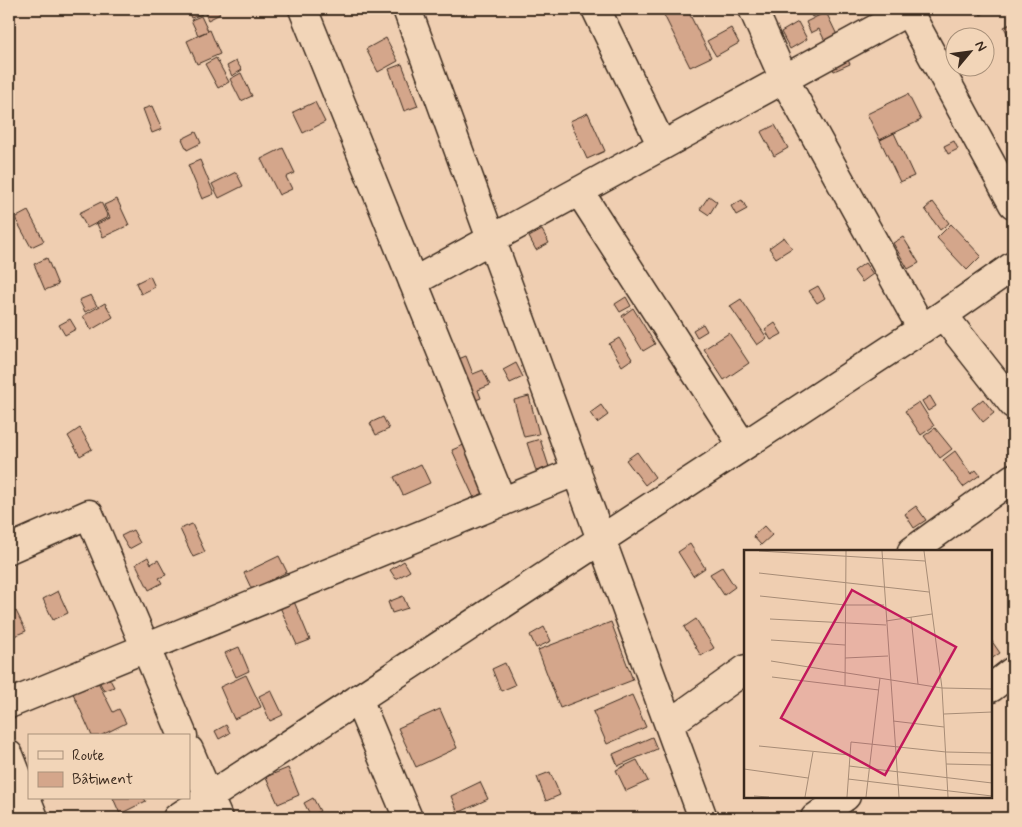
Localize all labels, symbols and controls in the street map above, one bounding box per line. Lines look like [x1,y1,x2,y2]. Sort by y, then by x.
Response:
north arrow [944,28,994,78]
text: N [970,38,991,55]
inset map [744,550,992,797]
legend [28,734,190,800]
text: Route [72,746,105,766]
text: Bâtiment [72,770,133,790]

